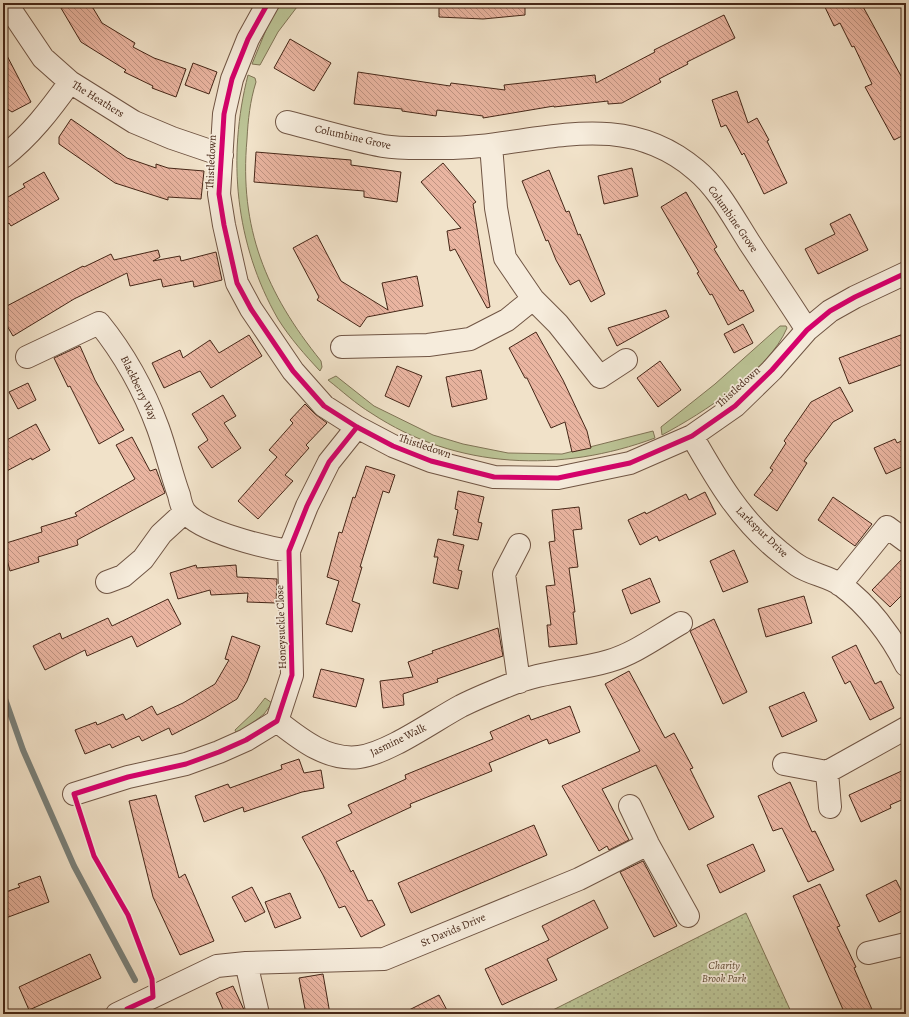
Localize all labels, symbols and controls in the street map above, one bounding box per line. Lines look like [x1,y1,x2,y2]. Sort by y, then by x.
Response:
street label: The Heathers [69,77,127,121]
street label: Columbine Grove [313,121,393,153]
street label: Thistledown [202,134,220,190]
street label: Columbine Grove [705,183,762,255]
street label: Blackberry Way [117,353,161,423]
street label: Thistledown [713,363,763,411]
street label: Thistledown [397,430,453,462]
street label: Larkspur Drive [732,503,792,561]
street label: Honeysuckle Close [272,585,290,669]
street label: Jasmine Walk [367,720,429,760]
street label: St Davids Drive [418,909,488,950]
park label: Charity Brook Park [702,958,746,986]

